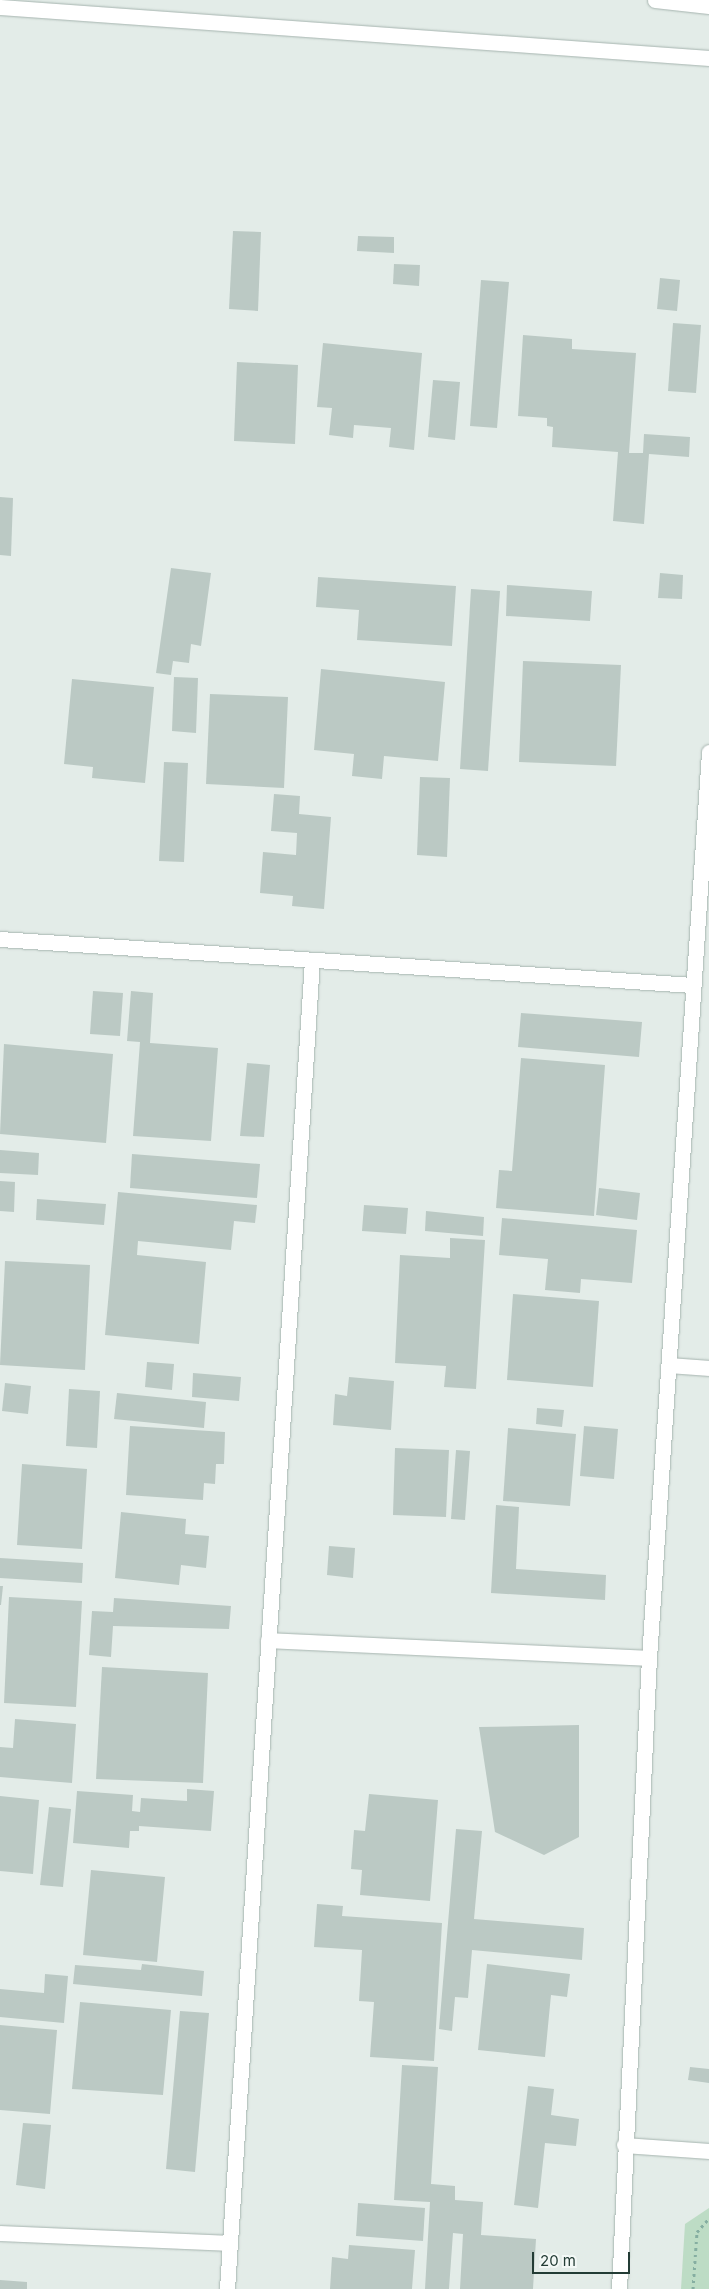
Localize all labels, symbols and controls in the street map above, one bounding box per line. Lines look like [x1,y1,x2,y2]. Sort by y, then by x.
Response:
scale bar [534,2242,632,2274]
text: 20 m [540,2251,576,2270]

